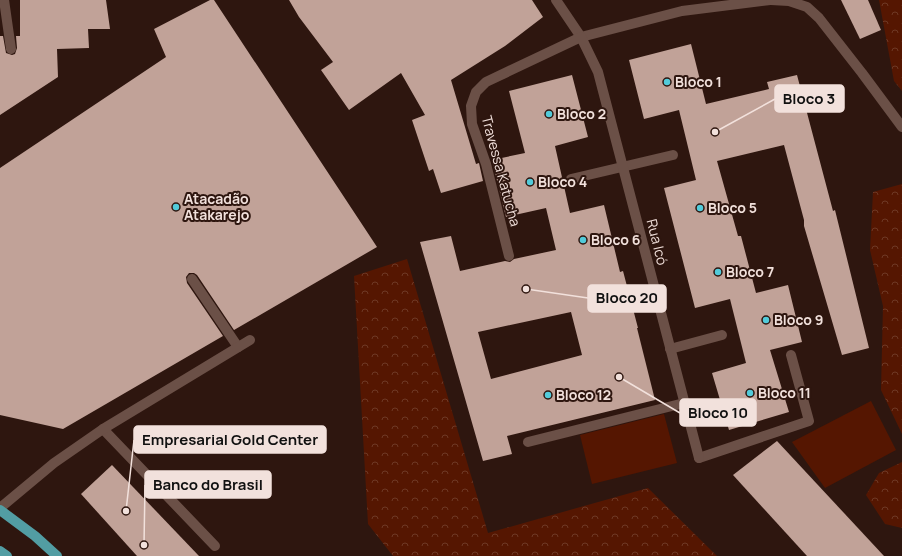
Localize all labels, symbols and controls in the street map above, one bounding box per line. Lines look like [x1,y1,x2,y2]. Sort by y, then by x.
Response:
place label: Bloco 1 [675,72,722,91]
marker: Bloco 1 [662,77,672,87]
callout: Bloco 3 [775,85,844,112]
text: Bloco 3 [783,88,835,109]
place label: Bloco 2 [557,104,606,123]
marker: Bloco 2 [544,109,554,119]
street label: Travessa Katucha [478,113,525,228]
place label: Bloco 4 [538,172,587,191]
marker: Bloco 4 [525,177,535,187]
place label: Atacadão Atakarejo [184,189,250,224]
place label: Bloco 5 [708,198,757,217]
marker: Atacadão Atakarejo [171,202,181,212]
marker: Bloco 5 [695,203,705,213]
street label: Rua Icó [643,217,672,267]
place label: Bloco 6 [591,230,640,249]
marker: Bloco 6 [578,235,588,245]
place label: Bloco 7 [726,262,774,281]
marker: Bloco 7 [713,267,723,277]
callout: Bloco 20 [588,285,666,312]
text: Bloco 20 [596,287,658,308]
place label: Bloco 9 [774,310,823,329]
marker: Bloco 9 [761,315,771,325]
place label: Bloco 11 [758,383,811,402]
place label: Bloco 12 [556,385,611,404]
marker: Bloco 11 [745,388,755,398]
marker: Bloco 12 [543,390,553,400]
callout: Bloco 10 [680,399,756,426]
text: Bloco 10 [688,402,748,423]
callout: Empresarial Gold Center [134,426,326,453]
text: Empresarial Gold Center [142,429,318,450]
callout: Banco do Brasil [145,471,271,498]
text: Banco do Brasil [153,474,263,495]

